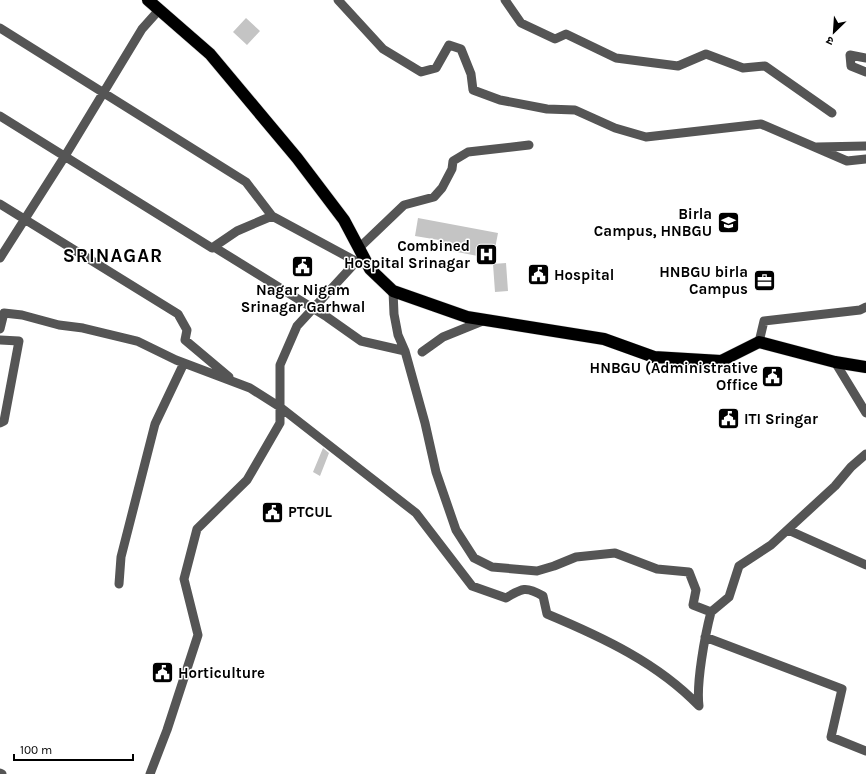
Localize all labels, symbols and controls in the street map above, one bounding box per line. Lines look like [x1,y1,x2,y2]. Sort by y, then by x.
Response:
north arrow [814,12,854,52]
text: उ [824,33,836,48]
place label: Birla Campus, HNBGU [594,205,712,240]
school or university icon: Birla Campus, HNBGU [715,210,741,236]
place label: Combined Hospital Srinagar [344,237,470,272]
hospital icon: Combined Hospital Srinagar [473,242,499,268]
district label: SRINAGAR [63,245,163,267]
public building icon: Nagar Nigam Srinagar Garhwal [290,254,316,280]
public building icon: Hospital [526,262,552,288]
place label: HNBGU birla Campus [659,263,748,298]
place label: Hospital [554,266,614,284]
office icon: HNBGU birla Campus [751,268,777,294]
place label: Nagar Nigam Srinagar Garhwal [241,281,365,316]
place label: HNBGU (Administrative Office [590,359,758,394]
public building icon: HNBGU (Administrative Office [760,364,786,390]
public building icon: ITI Sringar [716,406,742,432]
place label: ITI Sringar [744,410,818,428]
public building icon: PTCUL [259,499,285,525]
place label: PTCUL [288,503,333,521]
public building icon: Horticulture [149,660,175,686]
place label: Horticulture [178,664,265,682]
scale bar [14,736,133,762]
text: 100 m [20,743,52,757]

